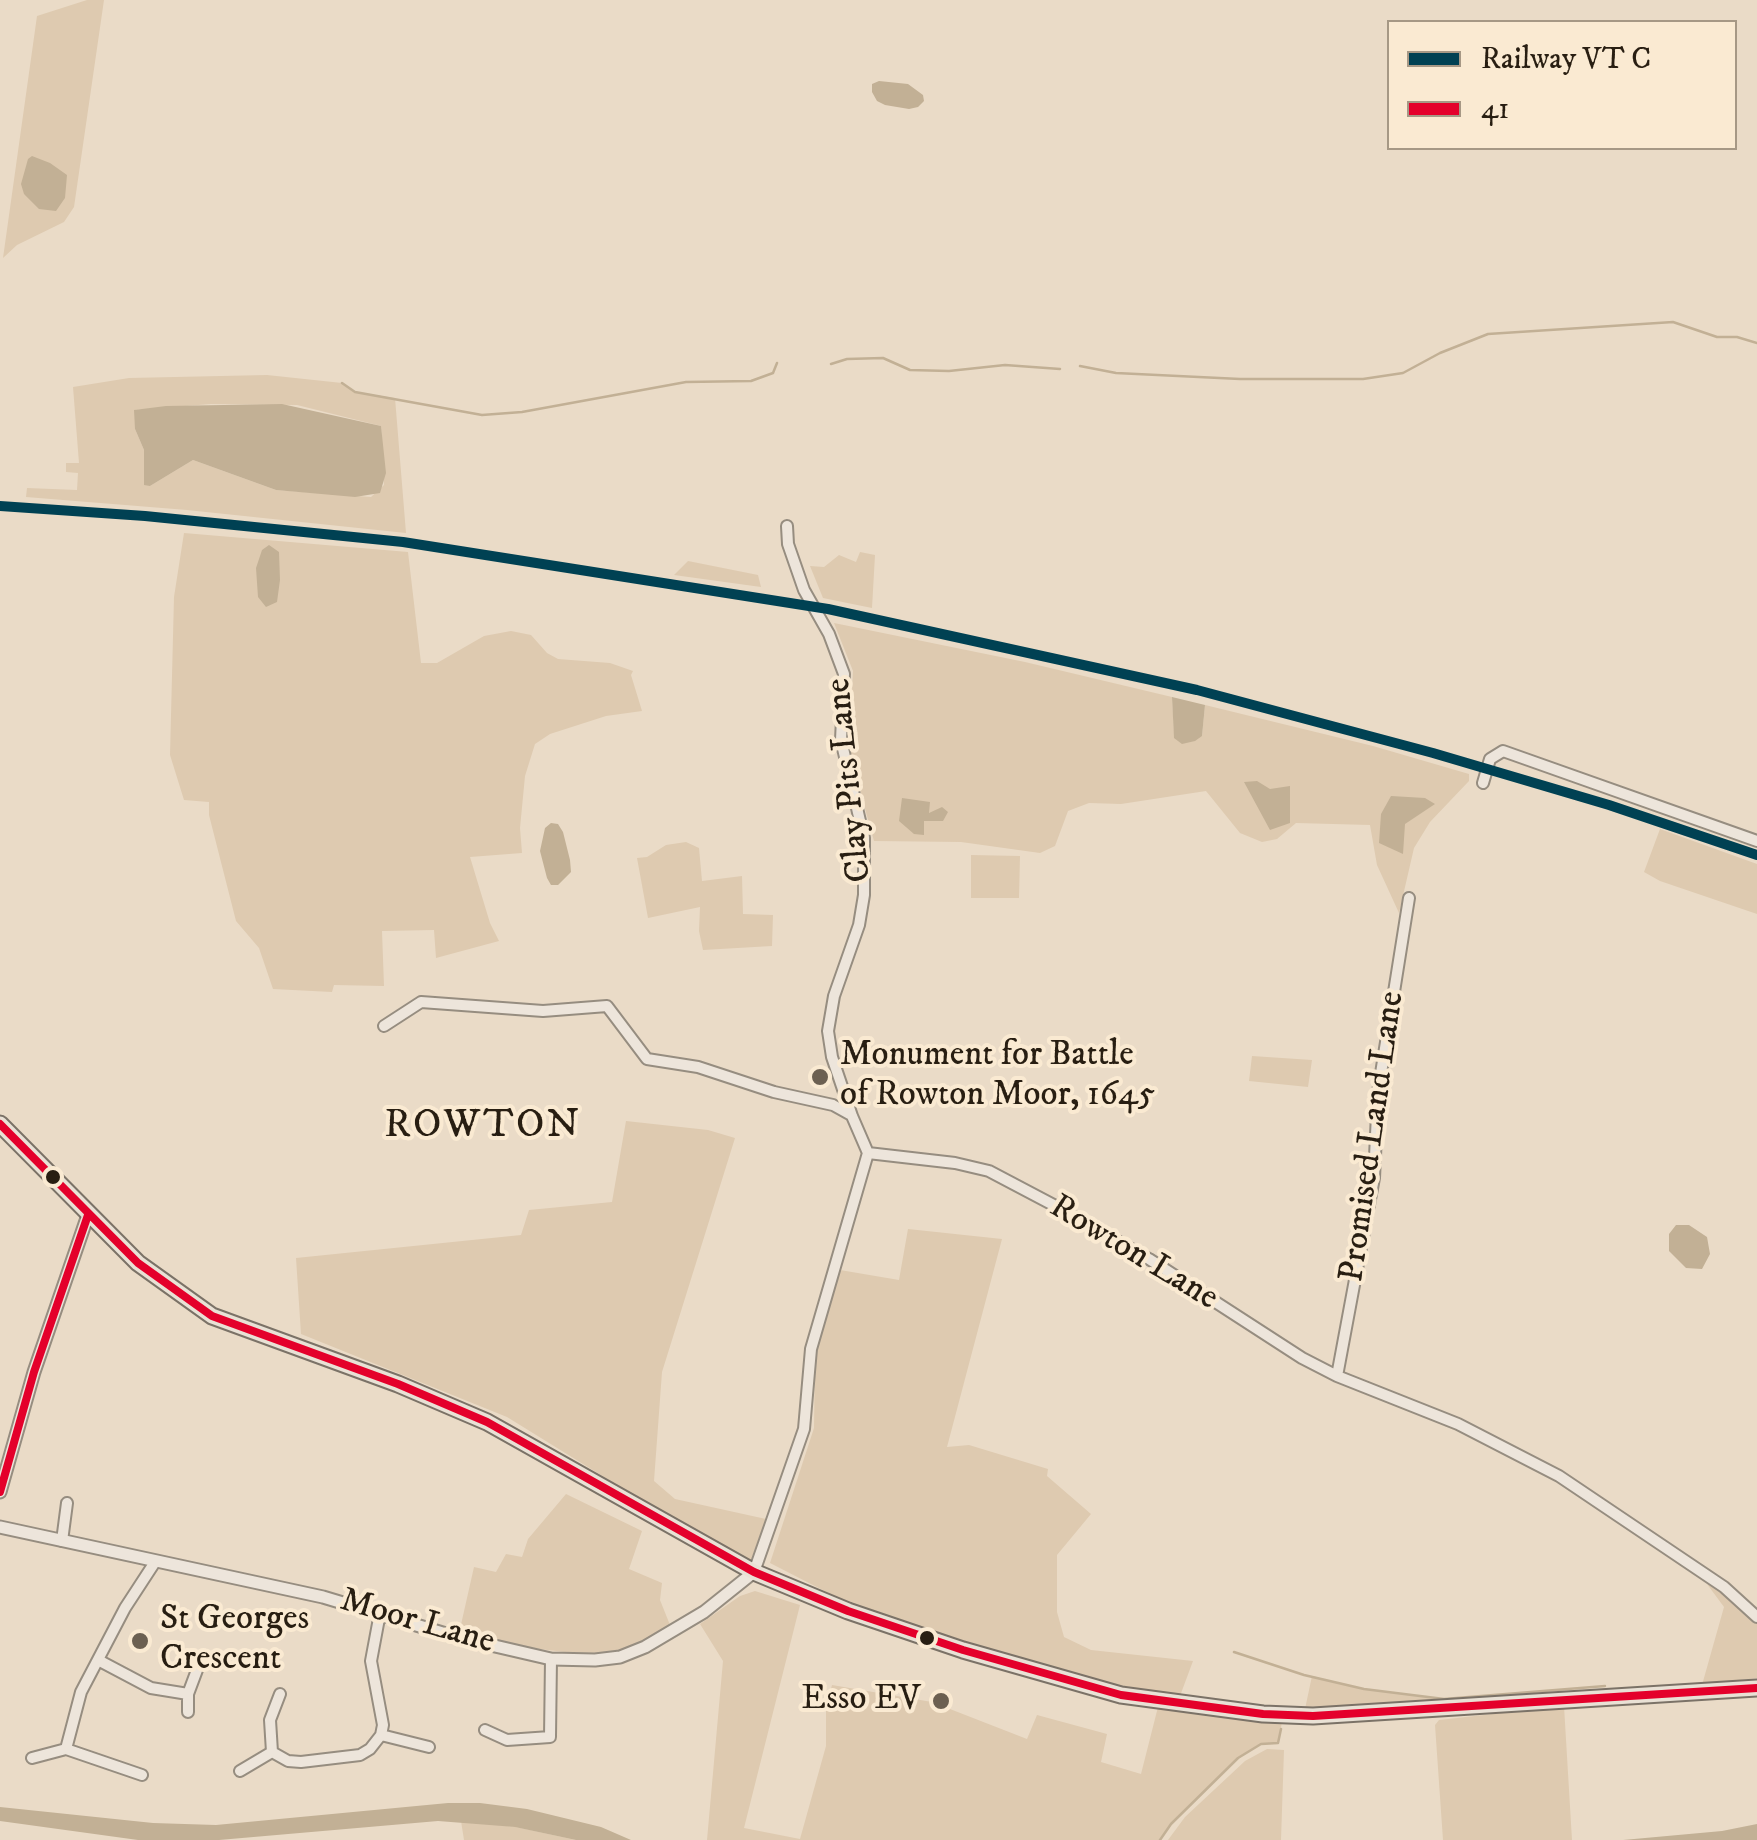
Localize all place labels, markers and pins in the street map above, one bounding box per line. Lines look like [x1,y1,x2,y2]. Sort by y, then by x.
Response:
place label: Monument for Battle of Rowton Moor, 1645 [840,1036,1155,1118]
marker: Monument for Battle of Rowton Moor, 1645 [809,1066,831,1088]
unlabelled marker [43,1167,63,1187]
place label: St Georges Crescent [160,1600,309,1682]
unlabelled marker [917,1628,937,1648]
marker: St Georges Crescent [129,1630,151,1652]
place label: Esso EV [801,1680,921,1722]
marker: Esso EV [930,1690,952,1712]

